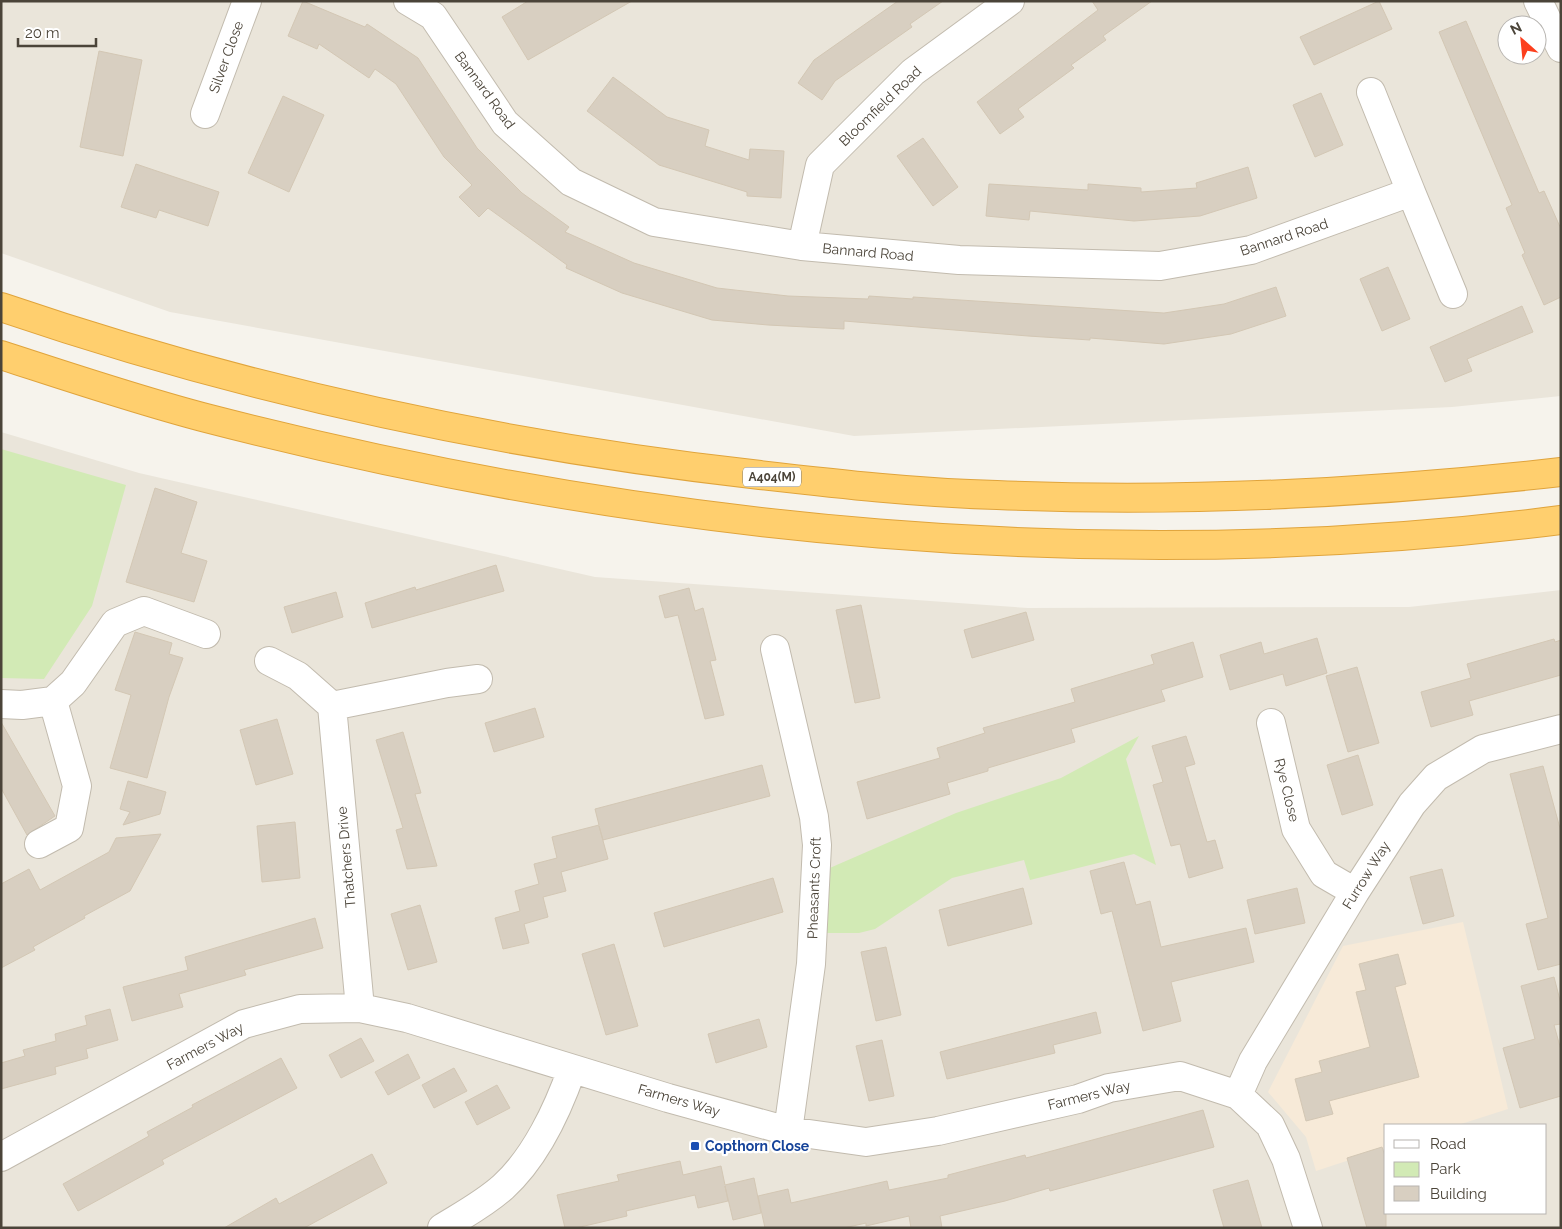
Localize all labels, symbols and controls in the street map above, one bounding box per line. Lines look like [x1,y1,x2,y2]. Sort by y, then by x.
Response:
scale bar [18,15,95,47]
north arrow [1497,15,1547,65]
street label: Silver Close [206,19,246,95]
text: N [1508,19,1524,38]
text: 20 m [25,24,60,42]
street label: Bannard Road [452,48,518,132]
street label: Bloomfield Road [836,63,924,149]
street label: Bannard Road [1238,215,1330,259]
street label: Bannard Road [822,240,914,264]
road number: A404(M) [743,468,801,487]
street label: Rye Close [1271,757,1303,823]
street label: Thatchers Drive [334,806,358,908]
street label: Pheasants Croft [804,836,824,939]
street label: Furrow Way [1339,838,1393,912]
street label: Farmers Way [164,1019,246,1073]
street label: Farmers Way [1046,1077,1132,1113]
street label: Farmers Way [636,1081,722,1119]
legend [1384,1124,1547,1214]
text: Road [1430,1135,1466,1153]
place label: Copthorn Close [705,1138,810,1154]
marker: Copthorn Close [689,1140,701,1152]
text: Park [1430,1160,1461,1178]
text: Building [1430,1185,1487,1203]

